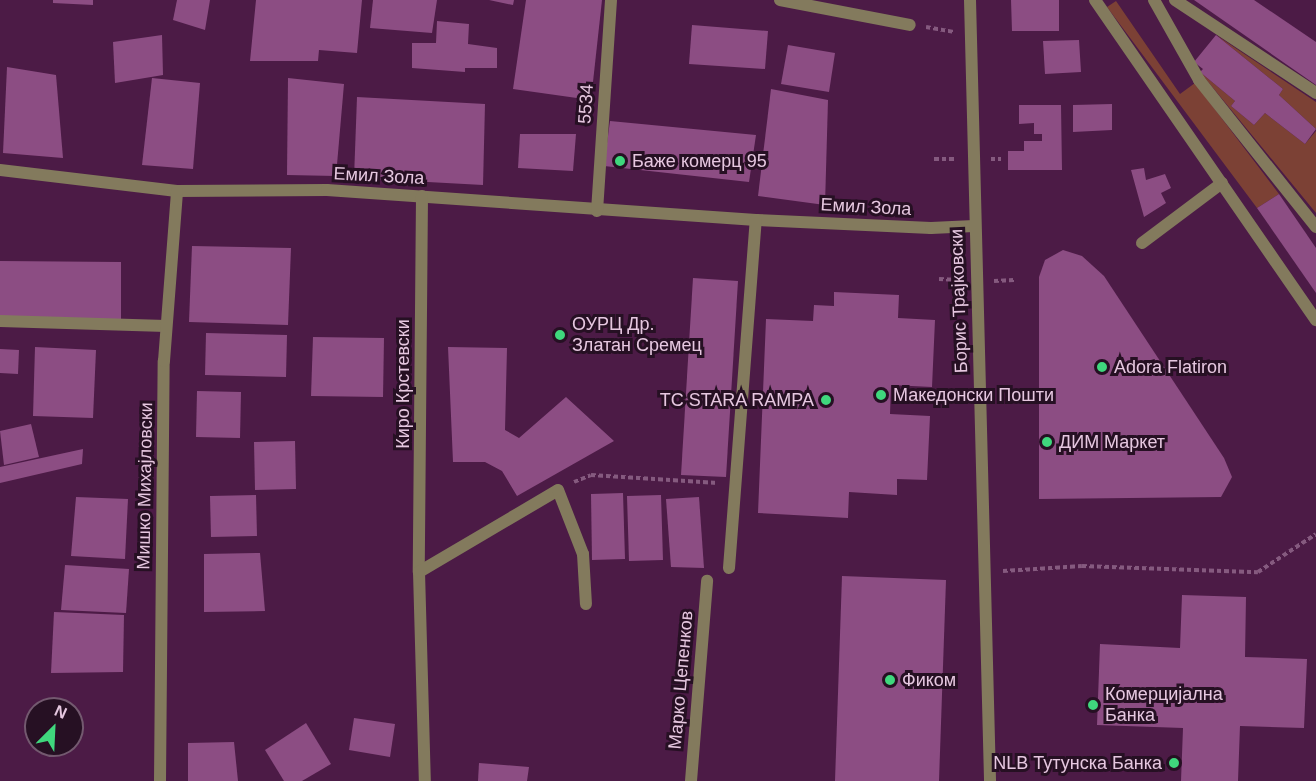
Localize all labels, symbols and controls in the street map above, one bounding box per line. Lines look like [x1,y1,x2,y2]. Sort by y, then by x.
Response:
street label: 5534 [574,83,598,125]
place label: Баже комерц 95 [632,150,767,172]
marker: Баже комерц 95 [613,154,627,168]
street label: Емил Зола [333,163,425,189]
street label: Емил Зола [820,194,912,220]
street label: Борис Трајковски [946,229,972,373]
place label: ОУРЦ Др. Златан Сремец [572,314,702,356]
street label: Киро Крстевски [392,319,414,449]
marker: ОУРЦ Др. Златан Сремец [553,328,567,342]
place label: Adora Flatiron [1114,356,1227,378]
marker: Adora Flatiron [1095,360,1109,374]
place label: Македонски Пошти [893,384,1054,406]
marker: Македонски Пошти [874,388,888,402]
place label: TC STARA RAMPA [659,389,814,411]
marker: TC STARA RAMPA [819,393,833,407]
street label: Мишко Михајловски [133,402,157,570]
place label: ДИМ Маркет [1059,431,1165,453]
marker: ДИМ Маркет [1040,435,1054,449]
street label: Марко Цепенков [664,610,698,750]
place label: Фиком [902,669,956,691]
marker: Фиком [883,673,897,687]
place label: Комерцијална Банка [1105,684,1223,726]
north arrow [24,697,84,757]
marker: Комерцијална Банка [1086,698,1100,712]
text: N [52,702,69,722]
place label: NLB Тутунска Банка [993,752,1162,774]
marker: NLB Тутунска Банка [1167,756,1181,770]

